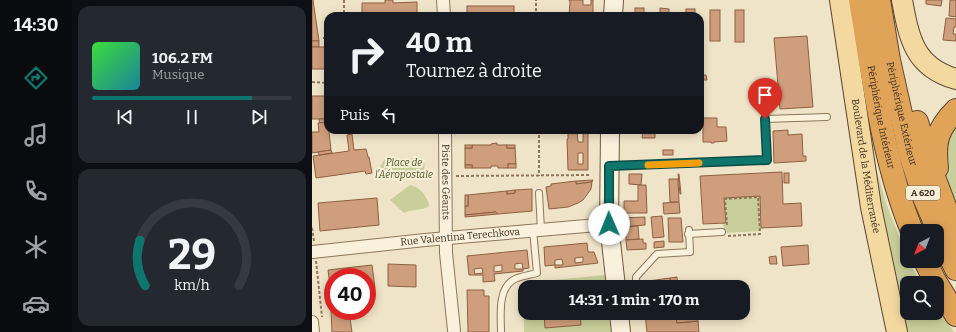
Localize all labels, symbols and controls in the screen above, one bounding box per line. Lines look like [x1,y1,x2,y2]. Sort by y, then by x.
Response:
text: 14:30 [14,14,58,36]
text: 40 m [406,26,473,59]
icon: right [340,28,392,80]
text: 106.2 FM [152,49,213,67]
text: Tournez à droite [406,60,542,82]
street label: Périphérique Extérieur [884,60,920,168]
icon: directions [22,64,50,92]
street label: Périphérique Intérieur [865,65,897,171]
text: Musique [152,67,204,82]
pin [748,78,782,119]
icon: arrive [754,84,776,106]
street label: Boulevard de la Méditerranée [849,98,882,234]
icon: left [378,104,400,126]
icon: previous [114,106,136,128]
icon: pause [181,106,203,128]
icon: next [248,106,270,128]
text: Puis [340,106,370,124]
icon: music [22,121,50,149]
street label: Piste des Géants [439,144,452,220]
park label: Place de l'Aéropostale [375,157,433,181]
icon: phone [22,177,50,205]
road number: A 620 [906,186,940,200]
position arrow [588,203,630,245]
north arrow [900,224,944,268]
map controls [900,224,944,320]
street label: Rue Valentina Terechkova [400,226,521,249]
text: 29 [168,229,216,279]
icon: climate [22,233,50,261]
speed limit sign: 40 [324,268,376,320]
text: km/h [174,276,210,293]
button: search [900,276,944,320]
icon: car [22,290,50,318]
text: 14:31 · 1 min · 170 m [569,291,699,309]

